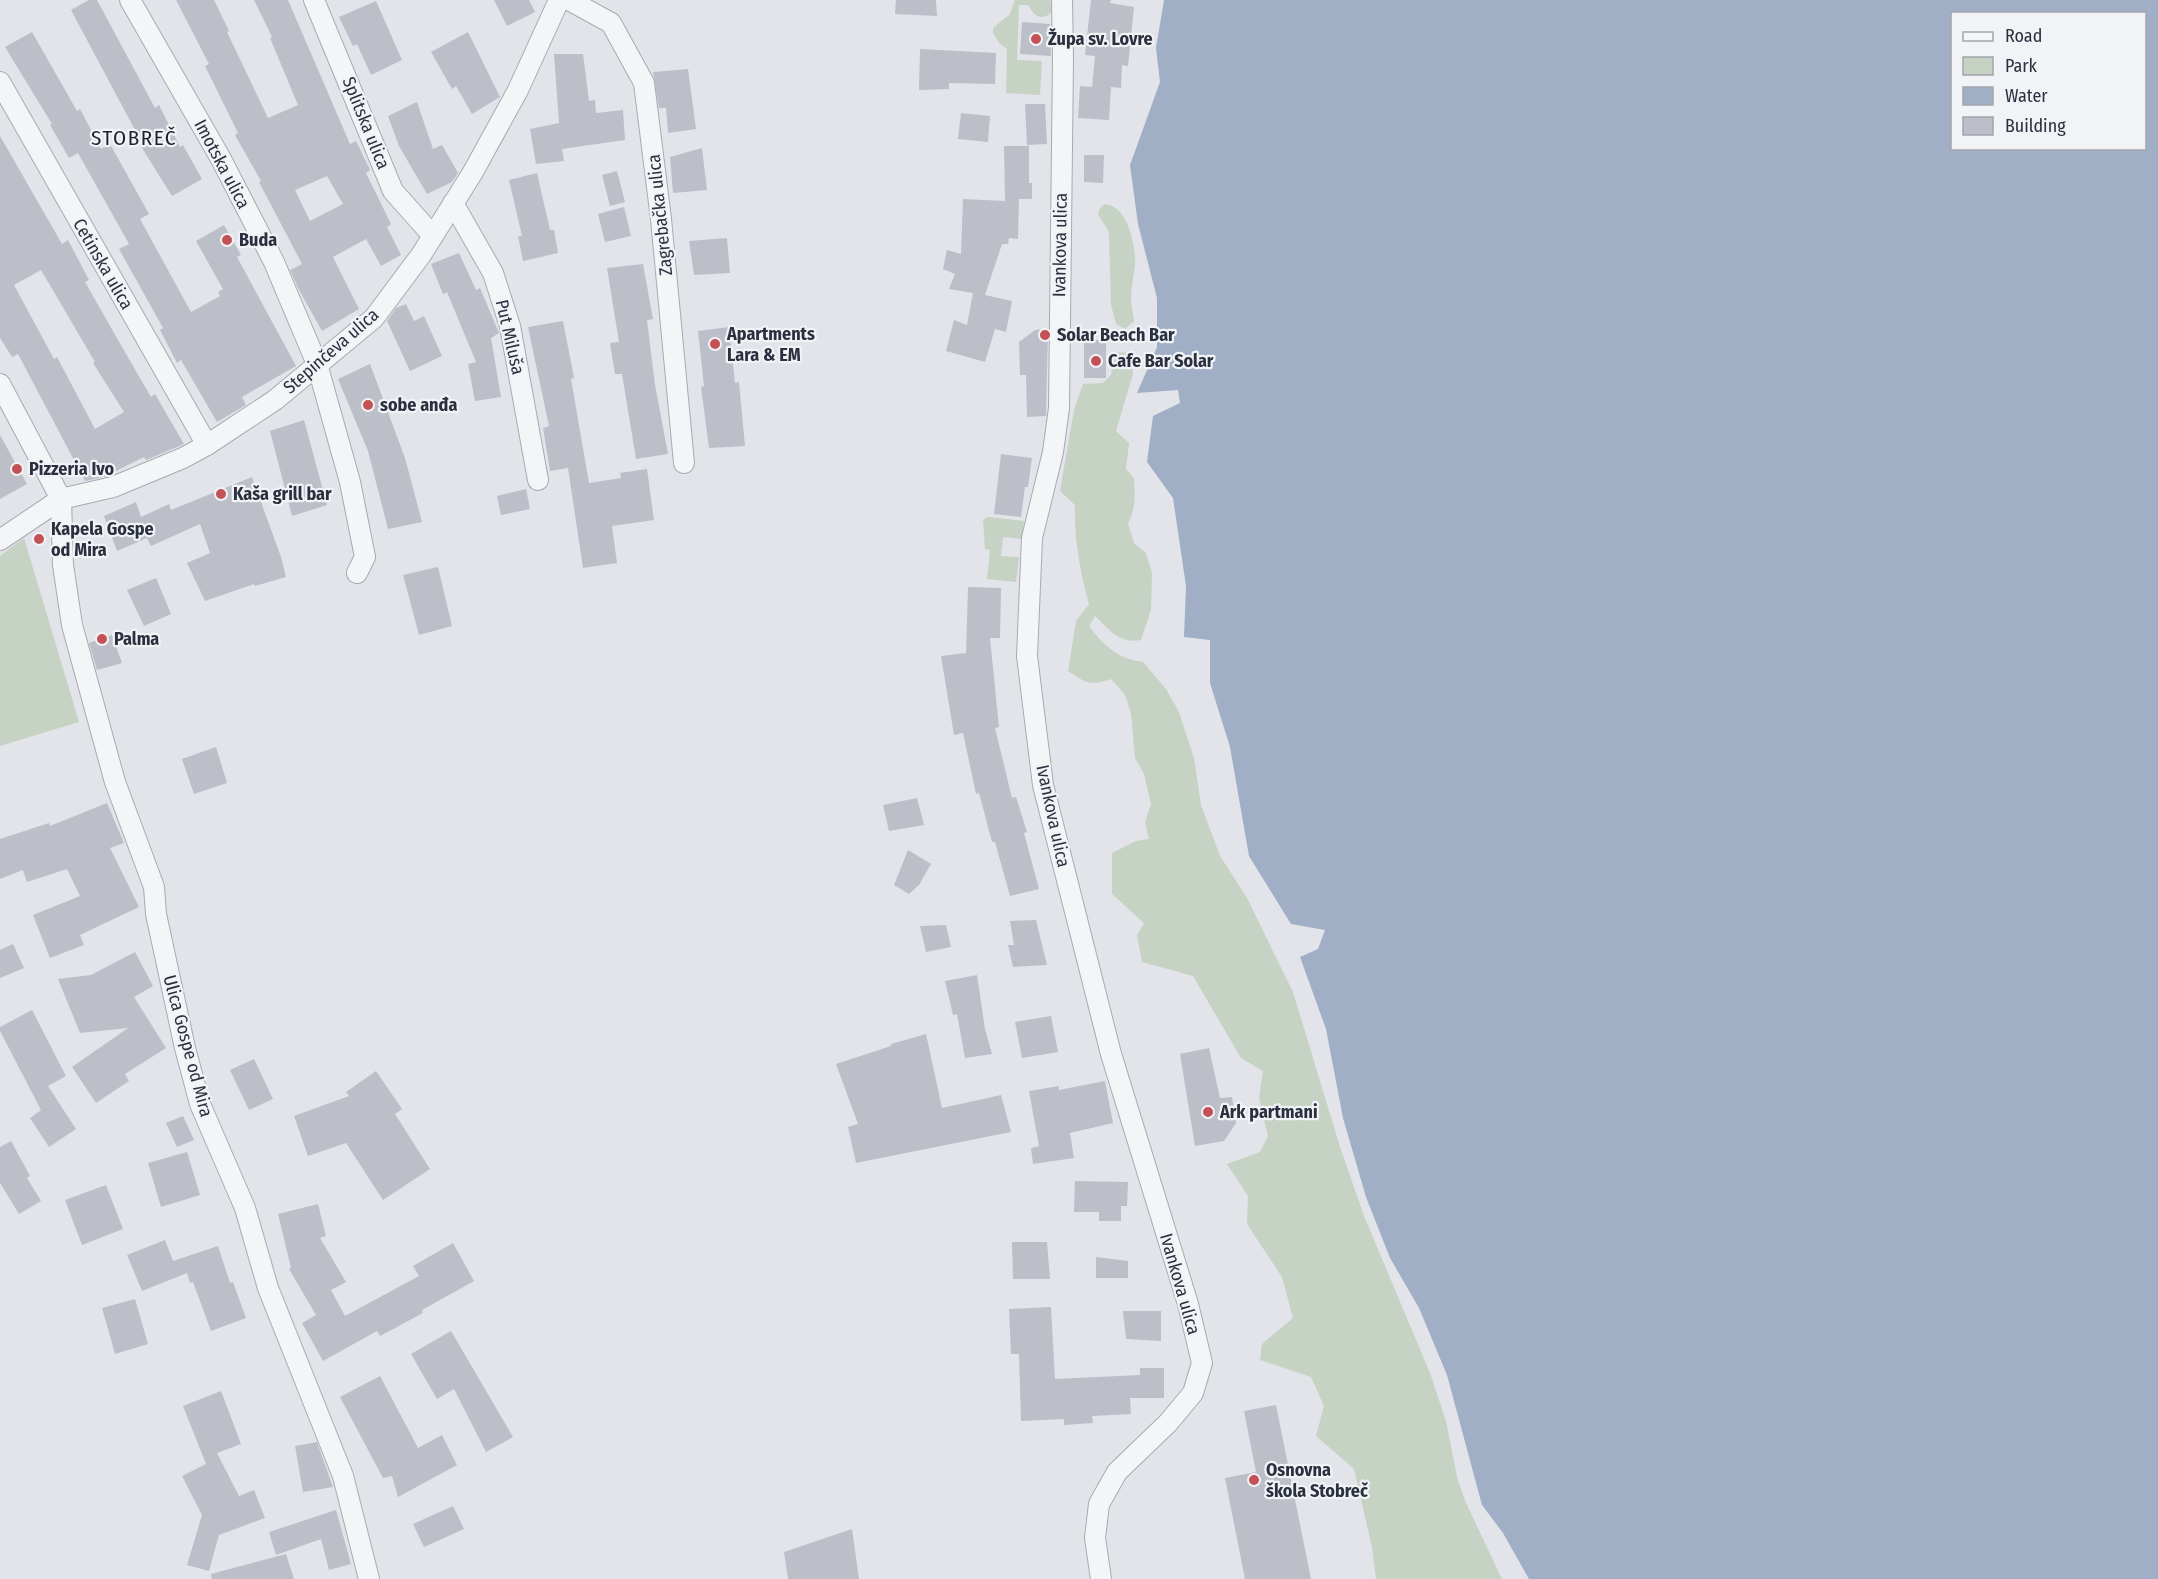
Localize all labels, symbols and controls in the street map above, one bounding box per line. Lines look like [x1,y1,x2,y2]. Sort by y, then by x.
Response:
legend [1951,12,2146,150]
text: Road [2005,25,2042,47]
place label: Župa sv. Lovre [1048,28,1153,50]
marker: Župa sv. Lovre [1029,32,1043,46]
text: Park [2005,55,2038,77]
street label: Splitska ulica [338,74,395,173]
text: Water [2005,85,2048,107]
text: Building [2005,115,2066,137]
street label: Imotska ulica [189,116,255,213]
district label: STOBREČ [91,125,177,151]
street label: Zagrebačka ulica [643,153,677,277]
street label: Ivankova ulica [1048,193,1072,297]
street label: Cetinska ulica [68,215,138,314]
place label: Buda [239,229,277,251]
marker: Buda [220,233,234,247]
street label: Put Miluša [491,297,529,377]
street label: Stepinčeva ulica [279,304,383,398]
place label: Apartments Lara & EM [726,323,815,366]
place label: Solar Beach Bar [1057,324,1175,346]
marker: Solar Beach Bar [1038,328,1052,342]
marker: Apartments Lara & EM [708,337,722,351]
place label: Cafe Bar Solar [1108,350,1214,372]
marker: Cafe Bar Solar [1089,354,1103,368]
place label: sobe anđa [380,394,457,416]
marker: sobe anđa [361,398,375,412]
place label: Pizzeria Ivo [29,458,115,480]
marker: Pizzeria Ivo [10,462,24,476]
place label: Kaša grill bar [233,483,332,505]
marker: Kaša grill bar [214,487,228,501]
place label: Kapela Gospe od Mira [51,518,154,561]
marker: Kapela Gospe od Mira [32,532,46,546]
place label: Palma [114,628,159,650]
marker: Palma [95,632,109,646]
street label: Ivankova ulica [1031,763,1075,869]
street label: Ulica Gospe od Mira [159,973,218,1119]
place label: Ark partmani [1219,1101,1318,1123]
marker: Ark partmani [1201,1105,1215,1119]
street label: Ivankova ulica [1155,1231,1205,1337]
place label: Osnovna škola Stobreč [1266,1459,1368,1502]
marker: Osnovna škola Stobreč [1247,1473,1261,1487]

